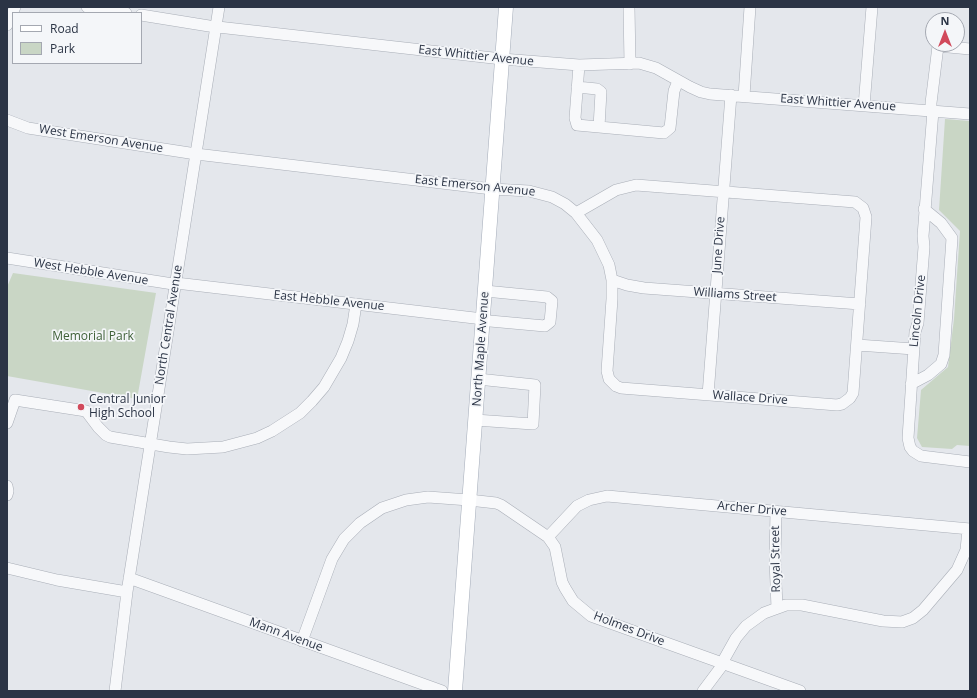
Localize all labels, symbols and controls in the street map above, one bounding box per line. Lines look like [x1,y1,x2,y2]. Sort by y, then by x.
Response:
legend [12,12,142,64]
north arrow [925,12,965,52]
text: N [941,13,949,28]
text: Road [50,20,79,37]
text: Park [50,40,75,57]
street label: East Whittier Avenue [418,43,534,69]
street label: East Whittier Avenue [780,92,896,114]
street label: West Emerson Avenue [38,122,164,156]
street label: East Emerson Avenue [414,173,536,199]
street label: June Drive [710,216,728,274]
street label: West Hebble Avenue [33,256,149,288]
street label: North Central Avenue [152,264,186,386]
street label: Lincoln Drive [907,274,929,348]
street label: Williams Street [693,285,777,305]
street label: East Hebble Avenue [273,288,385,314]
street label: North Maple Avenue [470,291,492,407]
park label: Memorial Park [52,330,134,344]
street label: Wallace Drive [712,388,788,408]
place label: Central Junior High School [89,393,166,421]
marker: Central Junior High School [76,402,86,412]
street label: Archer Drive [717,499,787,519]
street label: Royal Street [768,525,784,593]
street label: Holmes Drive [591,609,667,649]
street label: Mann Avenue [247,615,325,655]

